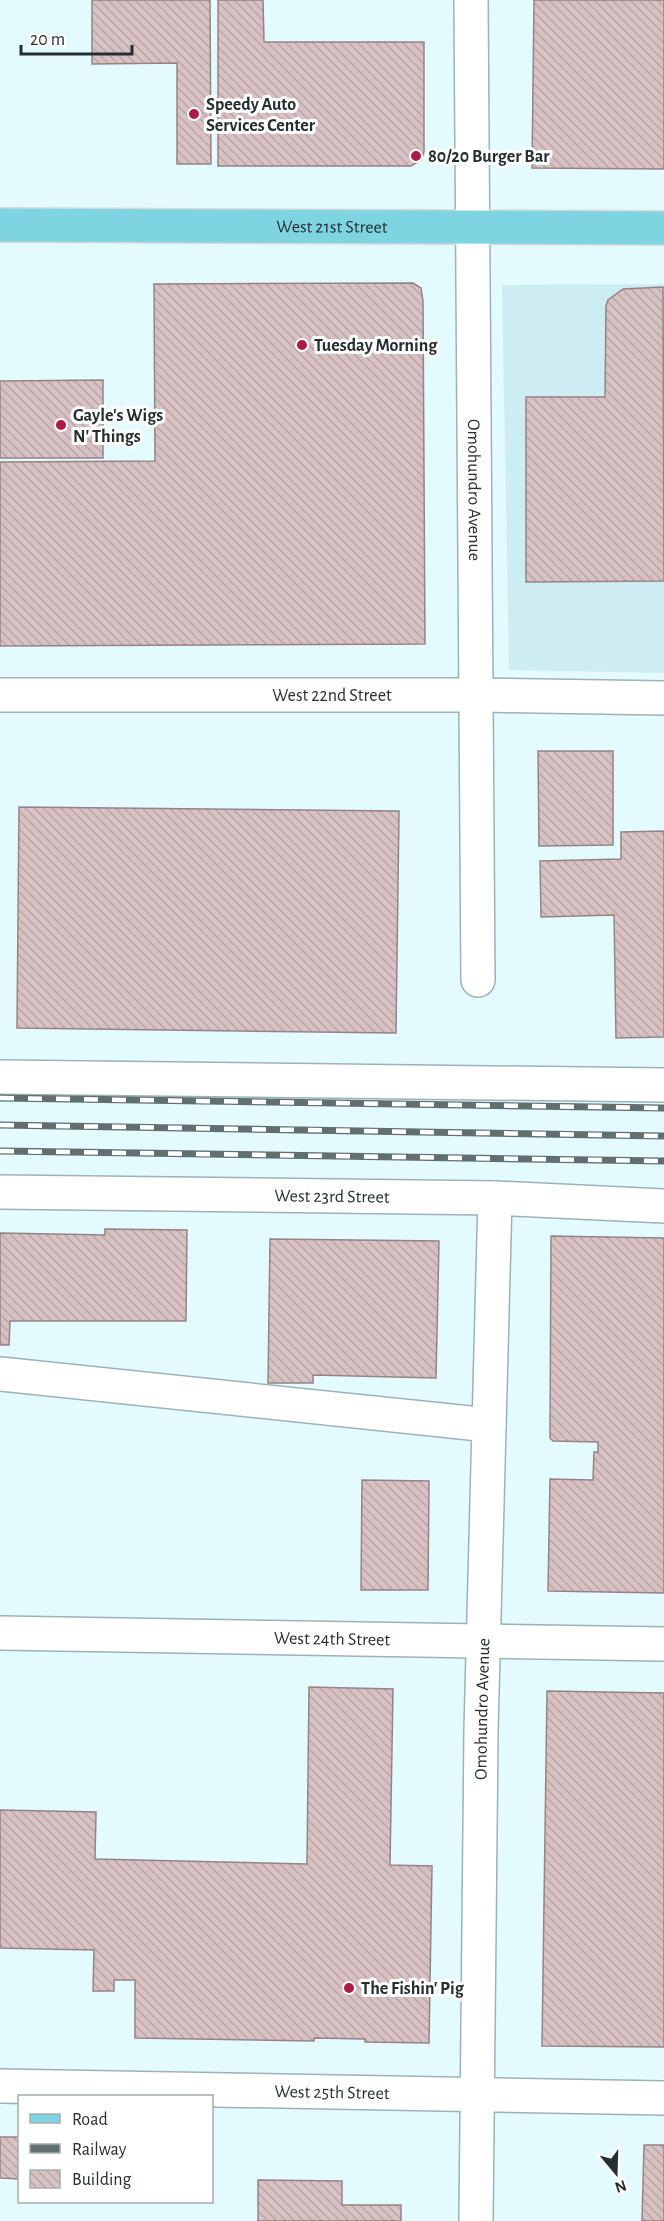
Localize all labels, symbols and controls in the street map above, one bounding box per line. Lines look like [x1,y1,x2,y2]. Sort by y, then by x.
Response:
scale bar [21,18,132,56]
text: 20 m [30,31,65,49]
place label: Speedy Auto Services Center [206,96,316,135]
marker: Speedy Auto Services Center [187,107,201,121]
place label: 80/20 Burger Bar [428,148,550,166]
marker: 80/20 Burger Bar [409,149,423,163]
street label: West 21st Street [276,218,388,237]
place label: Tuesday Morning [314,337,438,355]
marker: Tuesday Morning [295,338,309,352]
place label: Gayle's Wigs N' Things [73,407,163,446]
marker: Gayle's Wigs N' Things [54,418,68,432]
street label: Omohundro Avenue [464,419,483,561]
street label: West 22nd Street [272,687,392,705]
street label: West 23rd Street [274,1187,390,1207]
street label: West 24th Street [274,1630,391,1649]
street label: Omohundro Avenue [473,1638,493,1780]
place label: The Fishin' Pig [361,1980,465,1998]
marker: The Fishin' Pig [342,1981,356,1995]
street label: West 25th Street [274,2083,390,2103]
legend [18,2095,213,2203]
text: Road [72,2111,108,2129]
text: Railway [72,2141,127,2159]
north arrow [586,2143,646,2203]
text: Building [72,2171,132,2189]
text: N [613,2177,628,2196]

